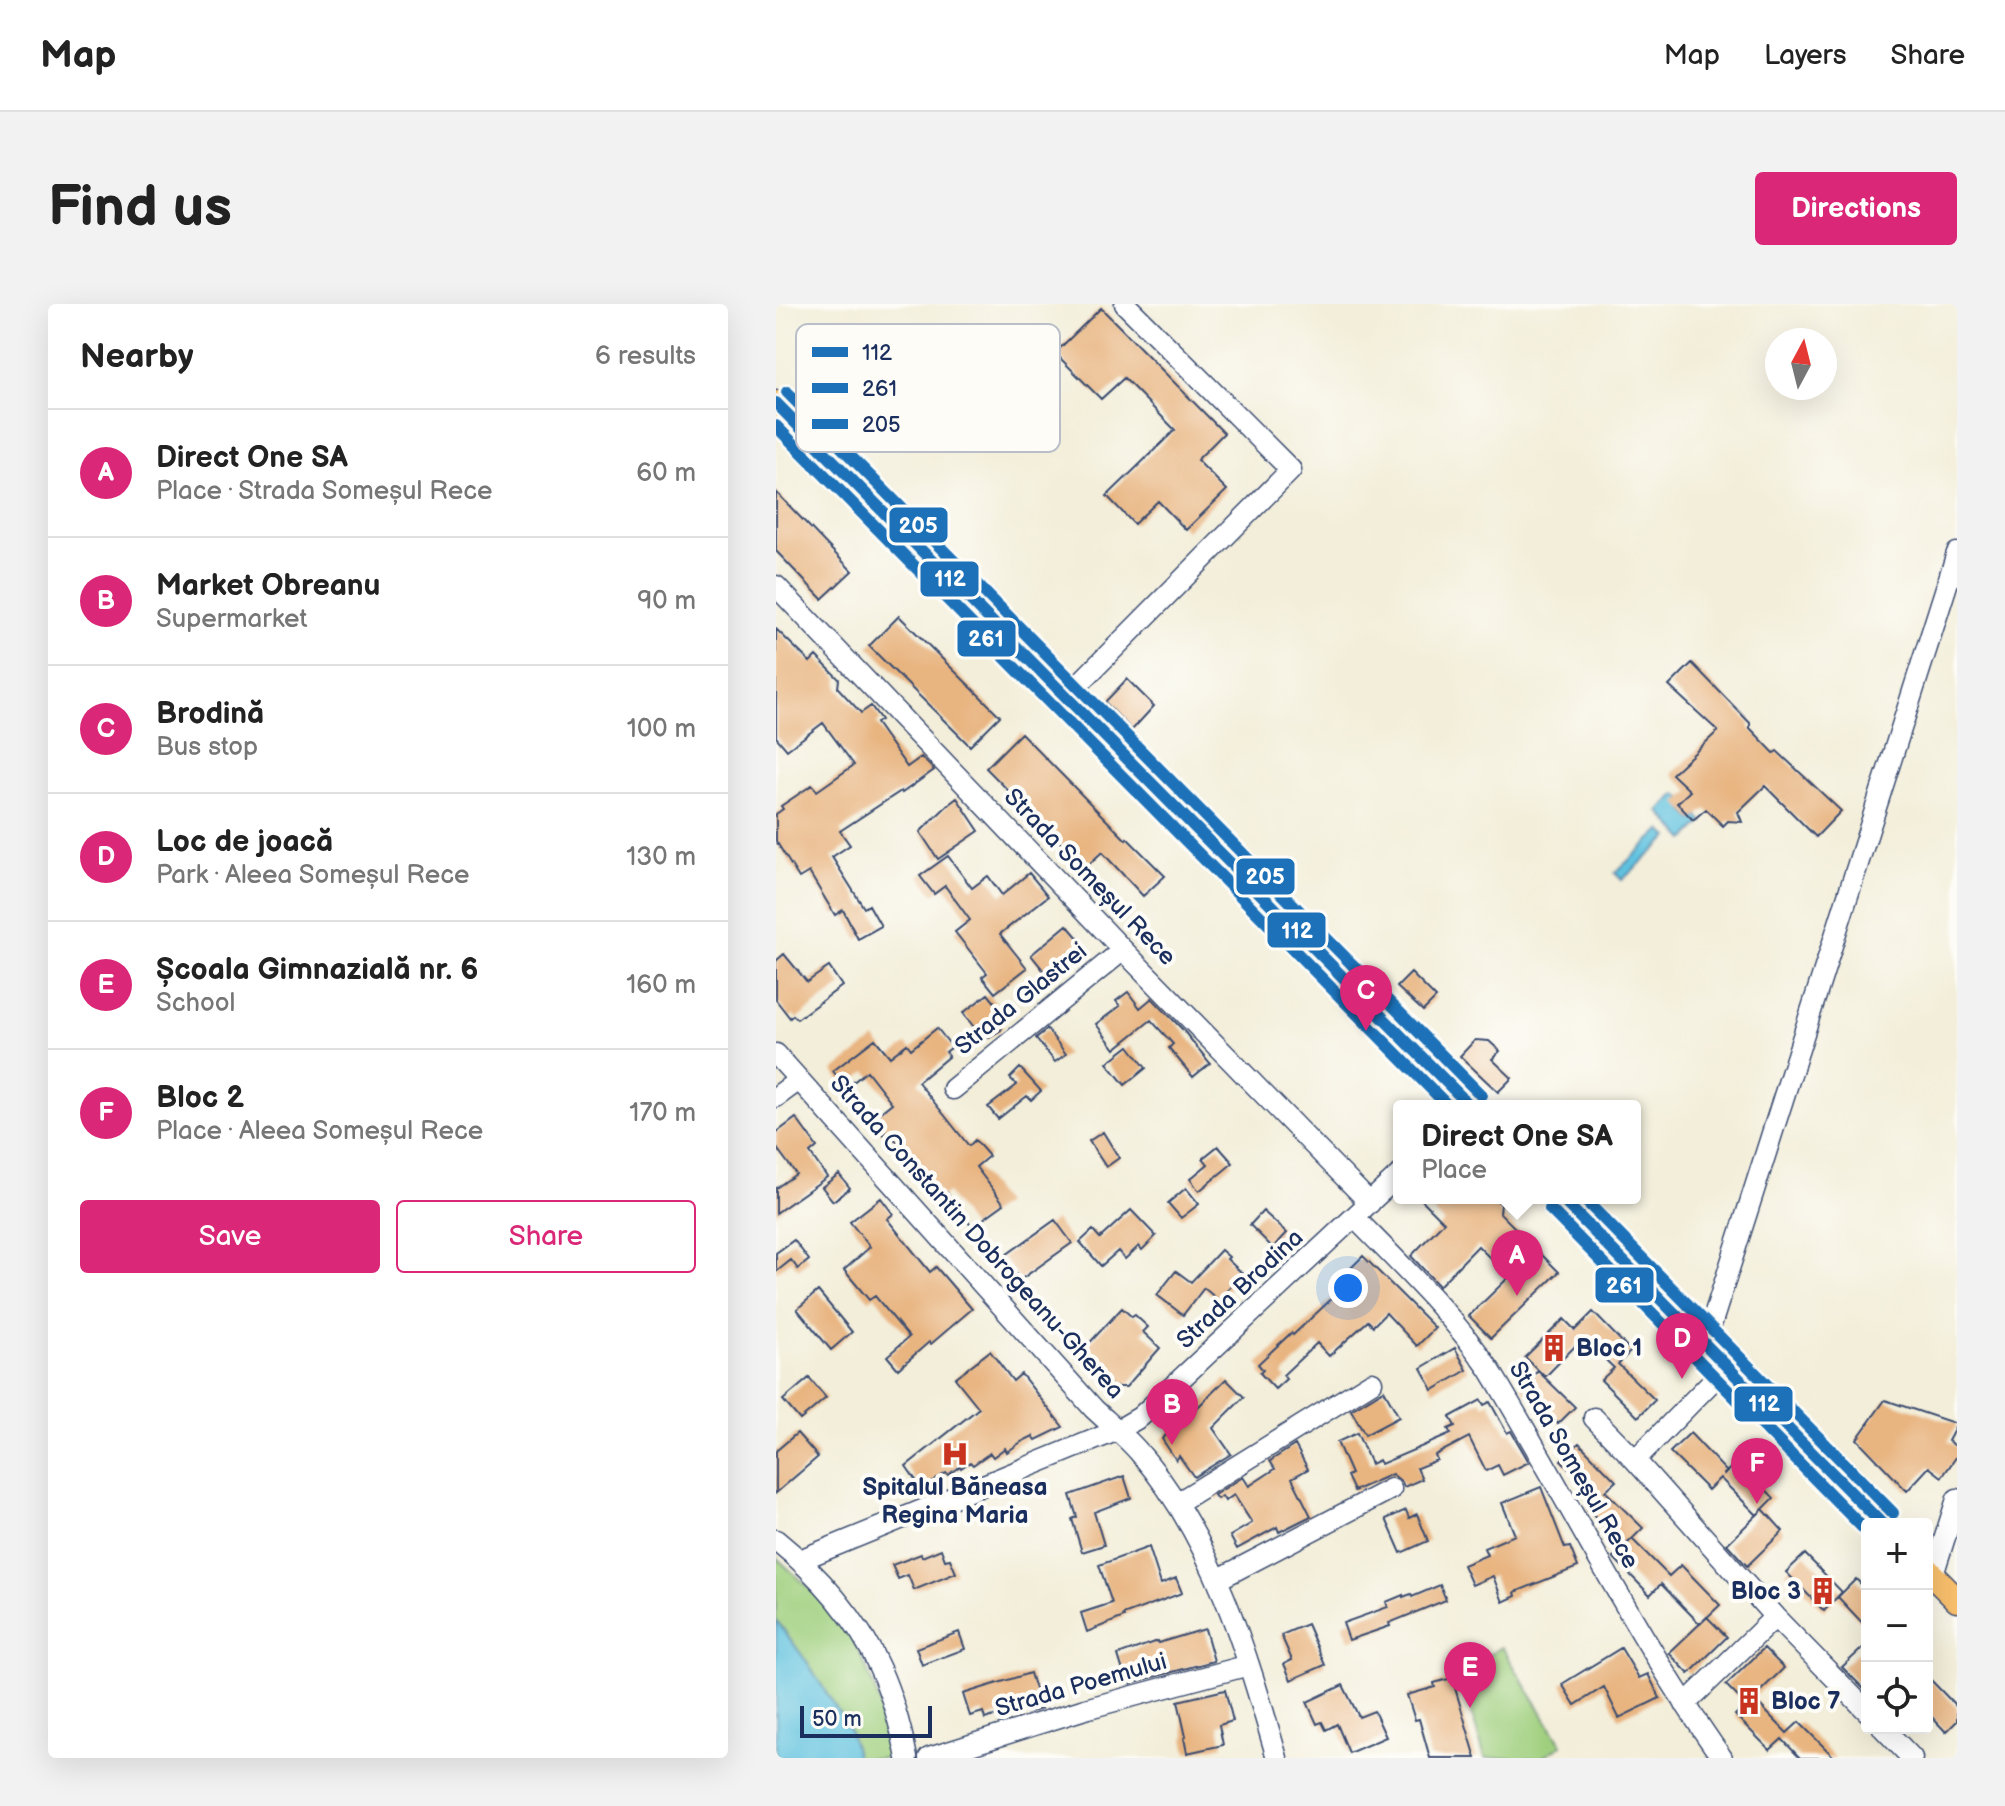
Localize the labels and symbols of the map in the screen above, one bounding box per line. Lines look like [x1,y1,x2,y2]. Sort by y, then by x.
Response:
legend [796,324,1060,452]
north arrow [1765,328,1837,400]
text: 112 [862,340,892,367]
text: 261 [862,376,897,403]
text: 205 [862,412,901,439]
line badge: 205 [888,506,949,544]
text: 205 [898,513,938,540]
line badge: 112 [919,560,980,598]
text: 112 [934,566,966,593]
line badge: 261 [956,619,1017,658]
text: 261 [968,626,1004,653]
street label: Strada Someșul Rece [998,783,1182,971]
line badge: 205 [1235,857,1296,896]
text: 205 [1245,864,1285,891]
line badge: 112 [1266,911,1327,949]
text: 112 [1281,918,1313,945]
street label: Strada Glastrei [949,937,1093,1061]
pin: C [1340,965,1392,1031]
street label: Strada Constantin Dobrogeanu-Gherea [824,1069,1130,1405]
street label: Strada Brodina [1171,1223,1309,1355]
pin: A [1491,1230,1543,1296]
line badge: 261 [1594,1266,1655,1304]
your location [1328,1268,1368,1308]
text: 261 [1606,1273,1642,1300]
pin: D [1656,1313,1708,1379]
building icon: Bloc 1 [1539,1333,1569,1363]
place label: Bloc 1 [1576,1334,1642,1363]
street label: Strada Someșul Rece [1503,1356,1645,1574]
pin: B [1146,1379,1198,1445]
line badge: 112 [1733,1385,1794,1423]
text: 112 [1748,1391,1780,1418]
pin: F [1731,1438,1783,1504]
hospital icon: Spitalul Băneasa Regina Maria [940,1439,970,1469]
place label: Spitalul Băneasa Regina Maria [863,1473,1047,1530]
building icon: Bloc 3 [1808,1576,1838,1606]
place label: Bloc 3 [1731,1577,1801,1606]
pin: E [1444,1642,1496,1708]
street label: Strada Poemului [992,1647,1170,1723]
building icon: Bloc 7 [1734,1686,1764,1716]
place label: Bloc 7 [1771,1687,1840,1716]
scale bar [800,1702,932,1738]

